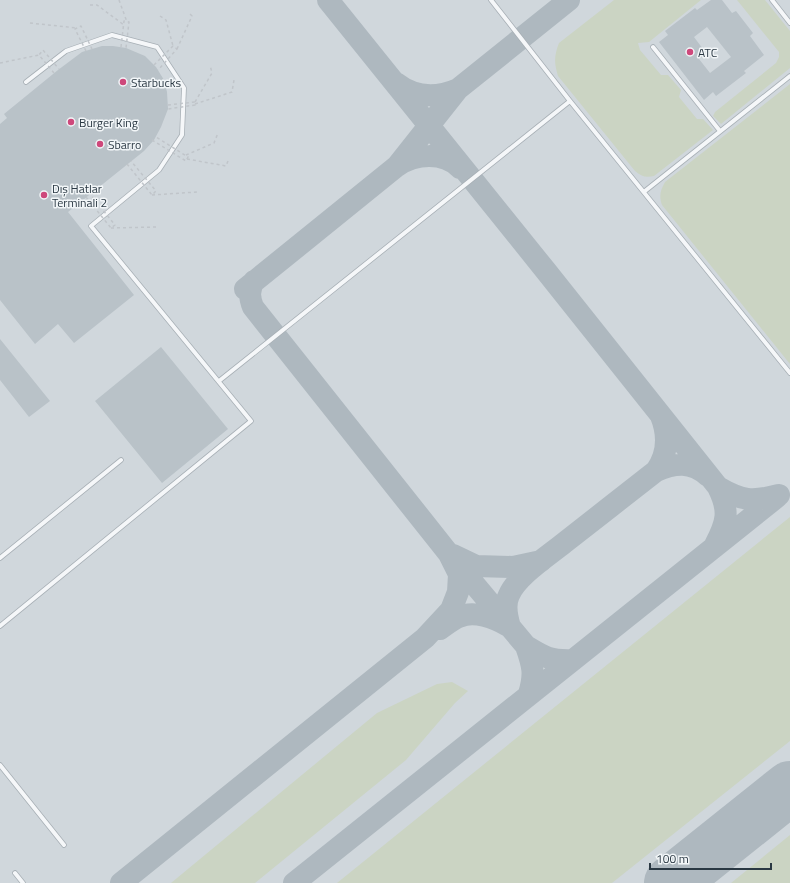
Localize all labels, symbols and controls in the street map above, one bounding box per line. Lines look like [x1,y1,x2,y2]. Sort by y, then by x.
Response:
place label: ATC [698,43,718,62]
marker: ATC [685,47,695,57]
place label: Starbucks [131,73,181,92]
marker: Starbucks [118,77,128,87]
place label: Burger King [79,113,138,132]
marker: Burger King [66,117,76,127]
place label: Sbarro [108,135,141,154]
marker: Sbarro [95,139,105,149]
place label: Dış Hatlar Terminali 2 [52,179,107,212]
marker: Dış Hatlar Terminali 2 [39,190,49,200]
scale bar [650,845,771,871]
text: 100 m [656,849,689,868]

